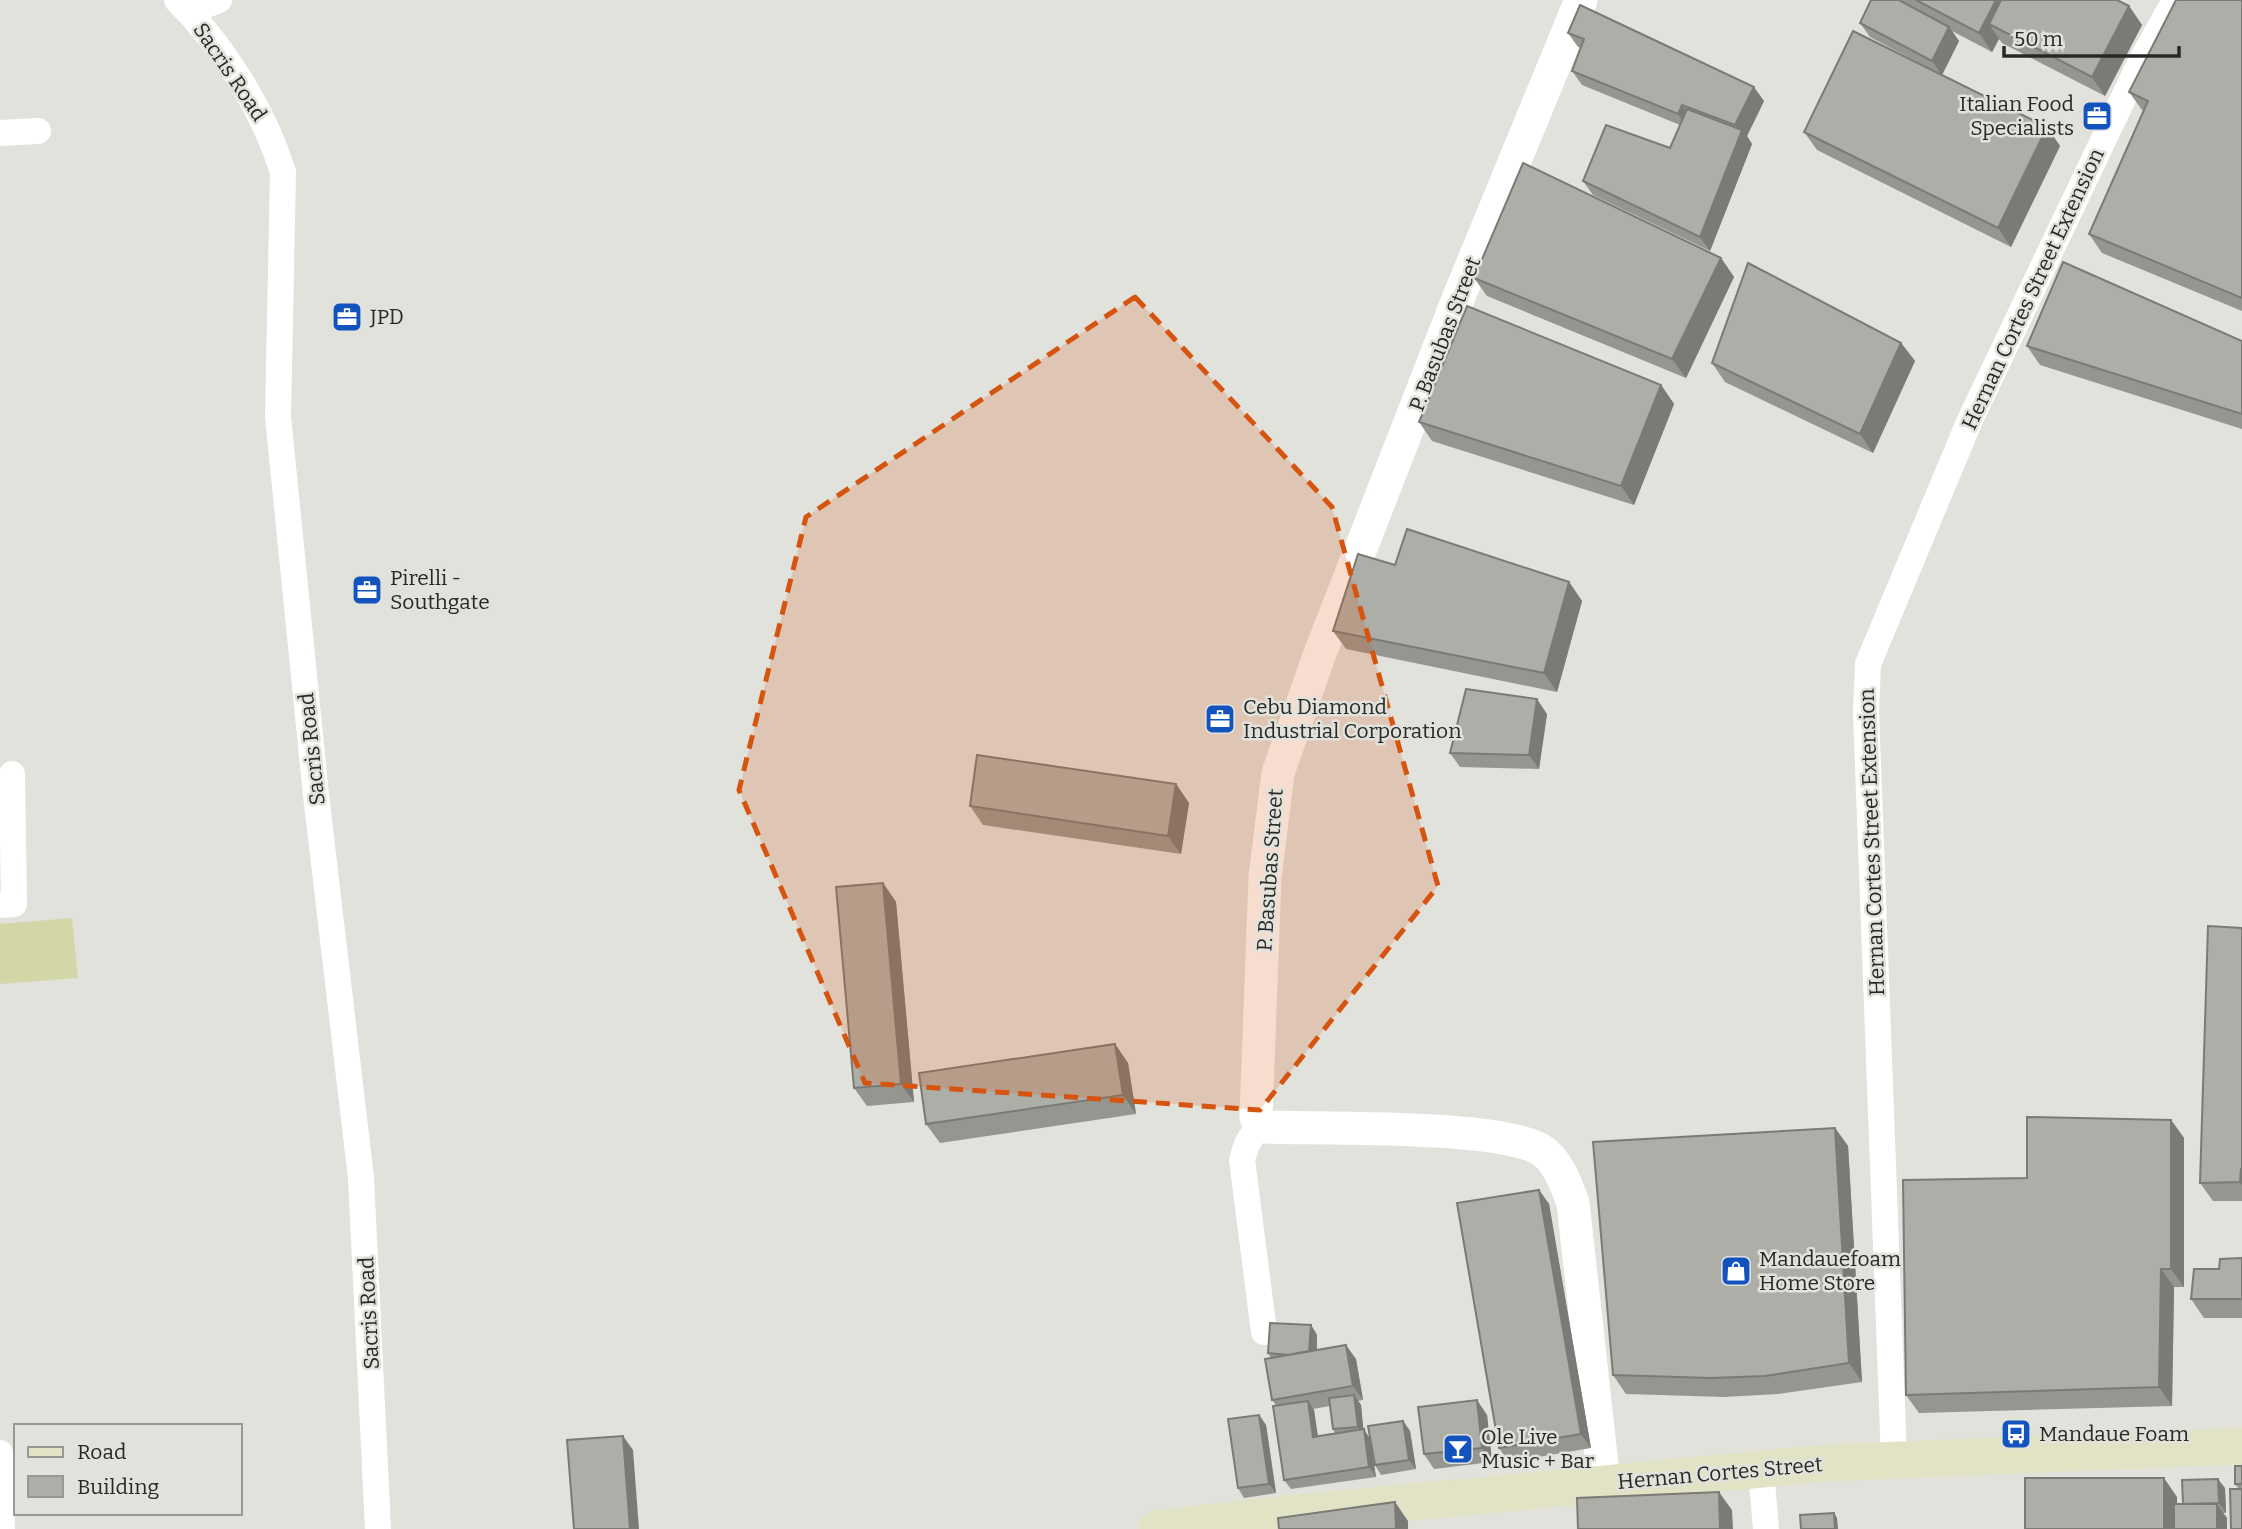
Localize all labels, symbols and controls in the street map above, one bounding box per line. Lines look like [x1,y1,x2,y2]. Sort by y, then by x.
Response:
scale bar [2004,14,2179,58]
street label: Sacris Road [188,18,272,126]
text: 50 m [2014,26,2063,52]
place label: Italian Food Specialists [1959,91,2074,141]
office icon: Italian Food Specialists [2080,99,2114,133]
street label: Hernan Cortes Street Extension [1956,144,2110,434]
street label: P. Basubas Street [1404,253,1487,415]
office icon: JPD [330,300,364,334]
place label: JPD [369,304,404,330]
place label: Pirelli - Southgate [390,565,490,615]
office icon: Pirelli - Southgate [350,573,384,607]
street label: Hernan Cortes Street Extension [1854,688,1890,996]
street label: Sacris Road [293,691,331,807]
place label: Cebu Diamond Industrial Corporation [1243,694,1461,744]
office icon: Cebu Diamond Industrial Corporation [1203,702,1237,736]
street label: P. Basubas Street [1251,787,1289,952]
place label: Mandauefoam Home Store [1759,1246,1901,1296]
shop icon: Mandauefoam Home Store [1719,1254,1753,1288]
street label: Sacris Road [353,1256,385,1370]
bus stop icon: Mandaue Foam [1999,1417,2033,1451]
place label: Mandaue Foam [2039,1421,2189,1447]
legend [14,1424,242,1515]
place label: Ole Live Music + Bar [1481,1424,1594,1474]
bar icon: Ole Live Music + Bar [1441,1432,1475,1466]
text: Road [77,1439,126,1465]
street label: Hernan Cortes Street [1616,1451,1824,1495]
text: Building [77,1474,160,1500]

